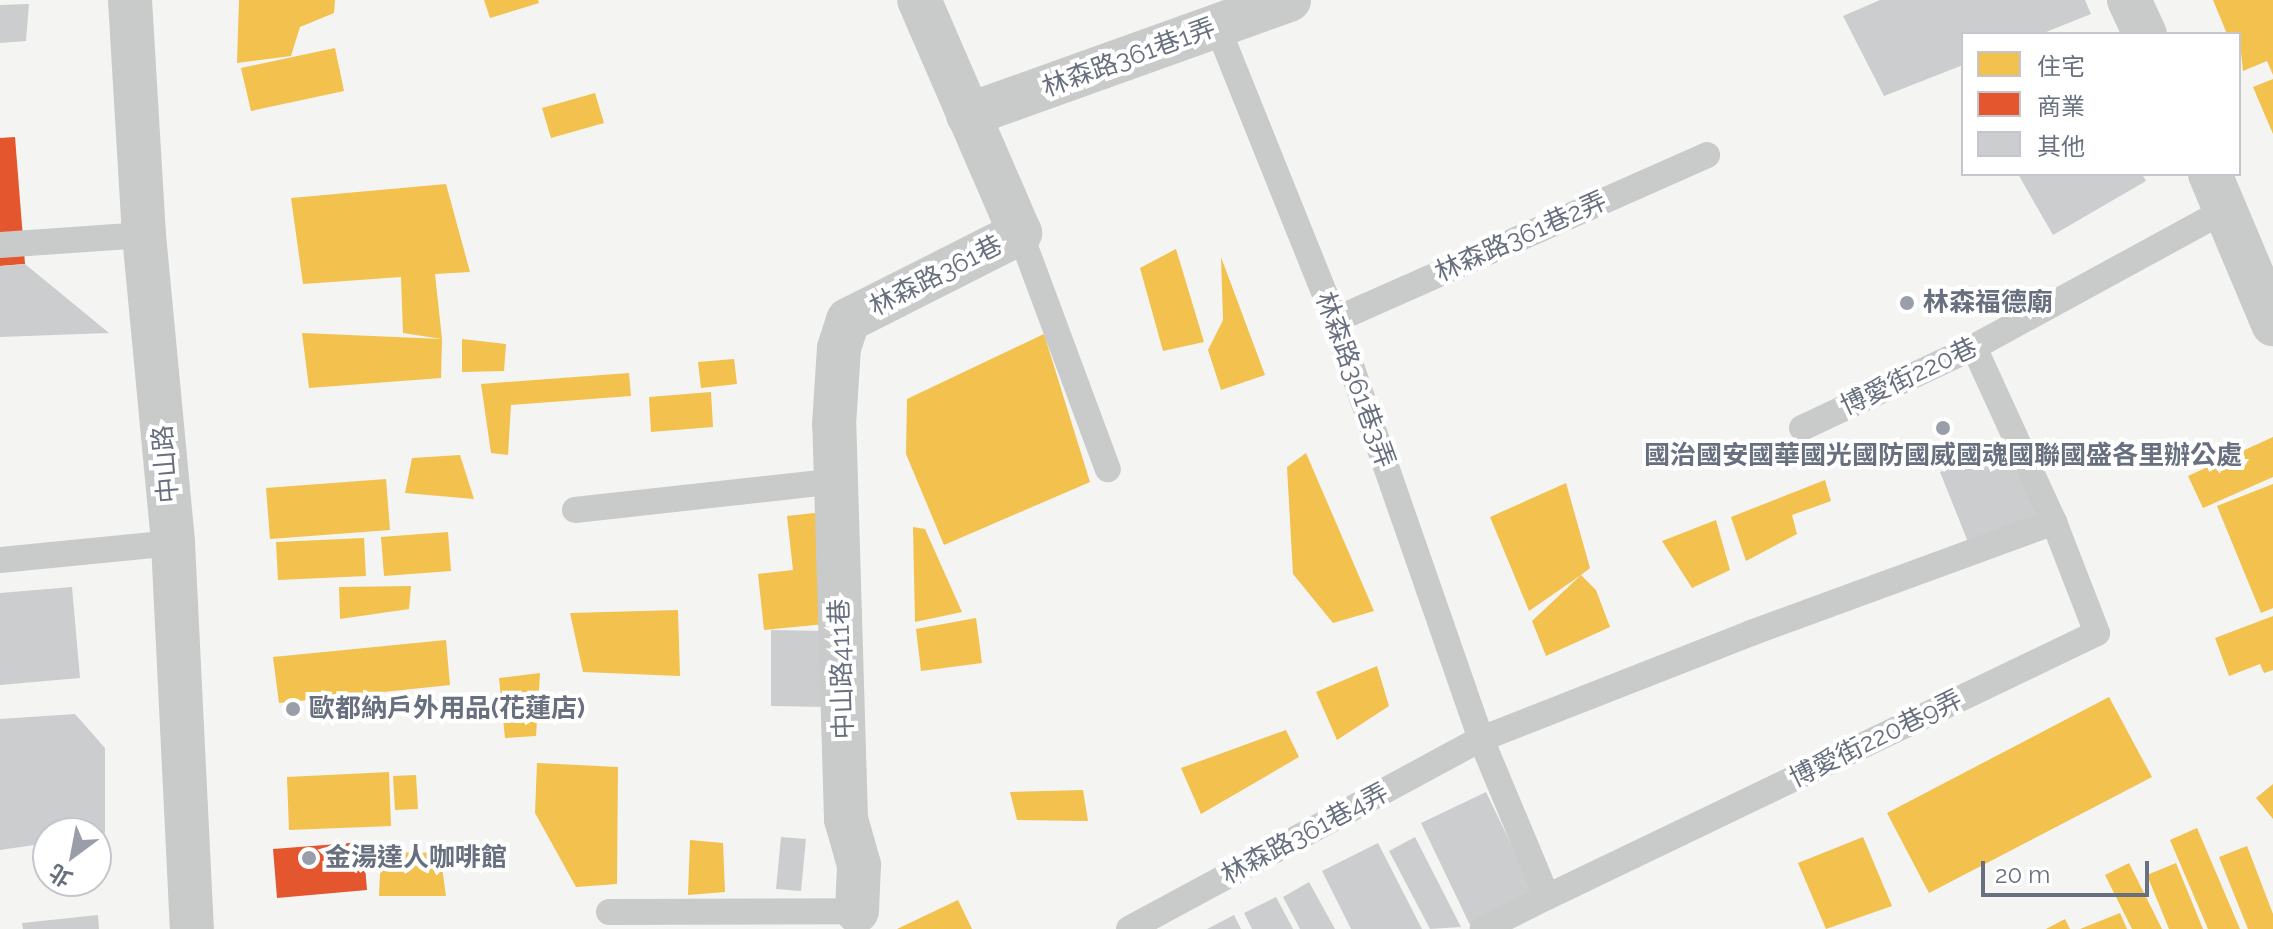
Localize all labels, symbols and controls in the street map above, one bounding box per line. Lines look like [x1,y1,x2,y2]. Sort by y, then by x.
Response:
street label: 林森路361巷1弄 [1038,12,1220,104]
legend [1961,32,2241,176]
text: 住宅 [2037,52,2085,81]
text: 商業 [2037,92,2085,121]
text: 其他 [2037,132,2085,161]
street label: 林森路361巷2弄 [1431,185,1611,289]
street label: 林森路361巷 [864,229,1008,323]
place label: 林森福德廟 [1923,287,2053,319]
street label: 林森路361巷3弄 [1309,288,1401,472]
marker: 林森福德廟 [1898,294,1916,312]
street label: 博愛街220巷 [1836,332,1982,422]
marker: 國治國安國華國光國防國威國魂國聯國盛各里辦公處 [1934,419,1952,437]
street label: 中山路 [147,424,185,504]
place label: 國治國安國華國光國防國威國魂國聯國盛各里辦公處 [1644,440,2242,472]
street label: 中山路411巷 [824,598,860,740]
street label: 博愛街220巷9弄 [1785,684,1967,794]
place label: 歐都納戶外用品(花蓮店) [309,693,585,725]
marker: 歐都納戶外用品(花蓮店) [284,700,302,718]
street label: 林森路361巷4弄 [1216,777,1394,891]
north arrow [32,817,112,897]
place label: 金湯達人咖啡館 [325,842,507,874]
scale bar [1985,845,2153,895]
marker: 金湯達人咖啡館 [300,849,318,867]
text: 北 [44,859,77,893]
text: 20 m [1995,860,2050,889]

